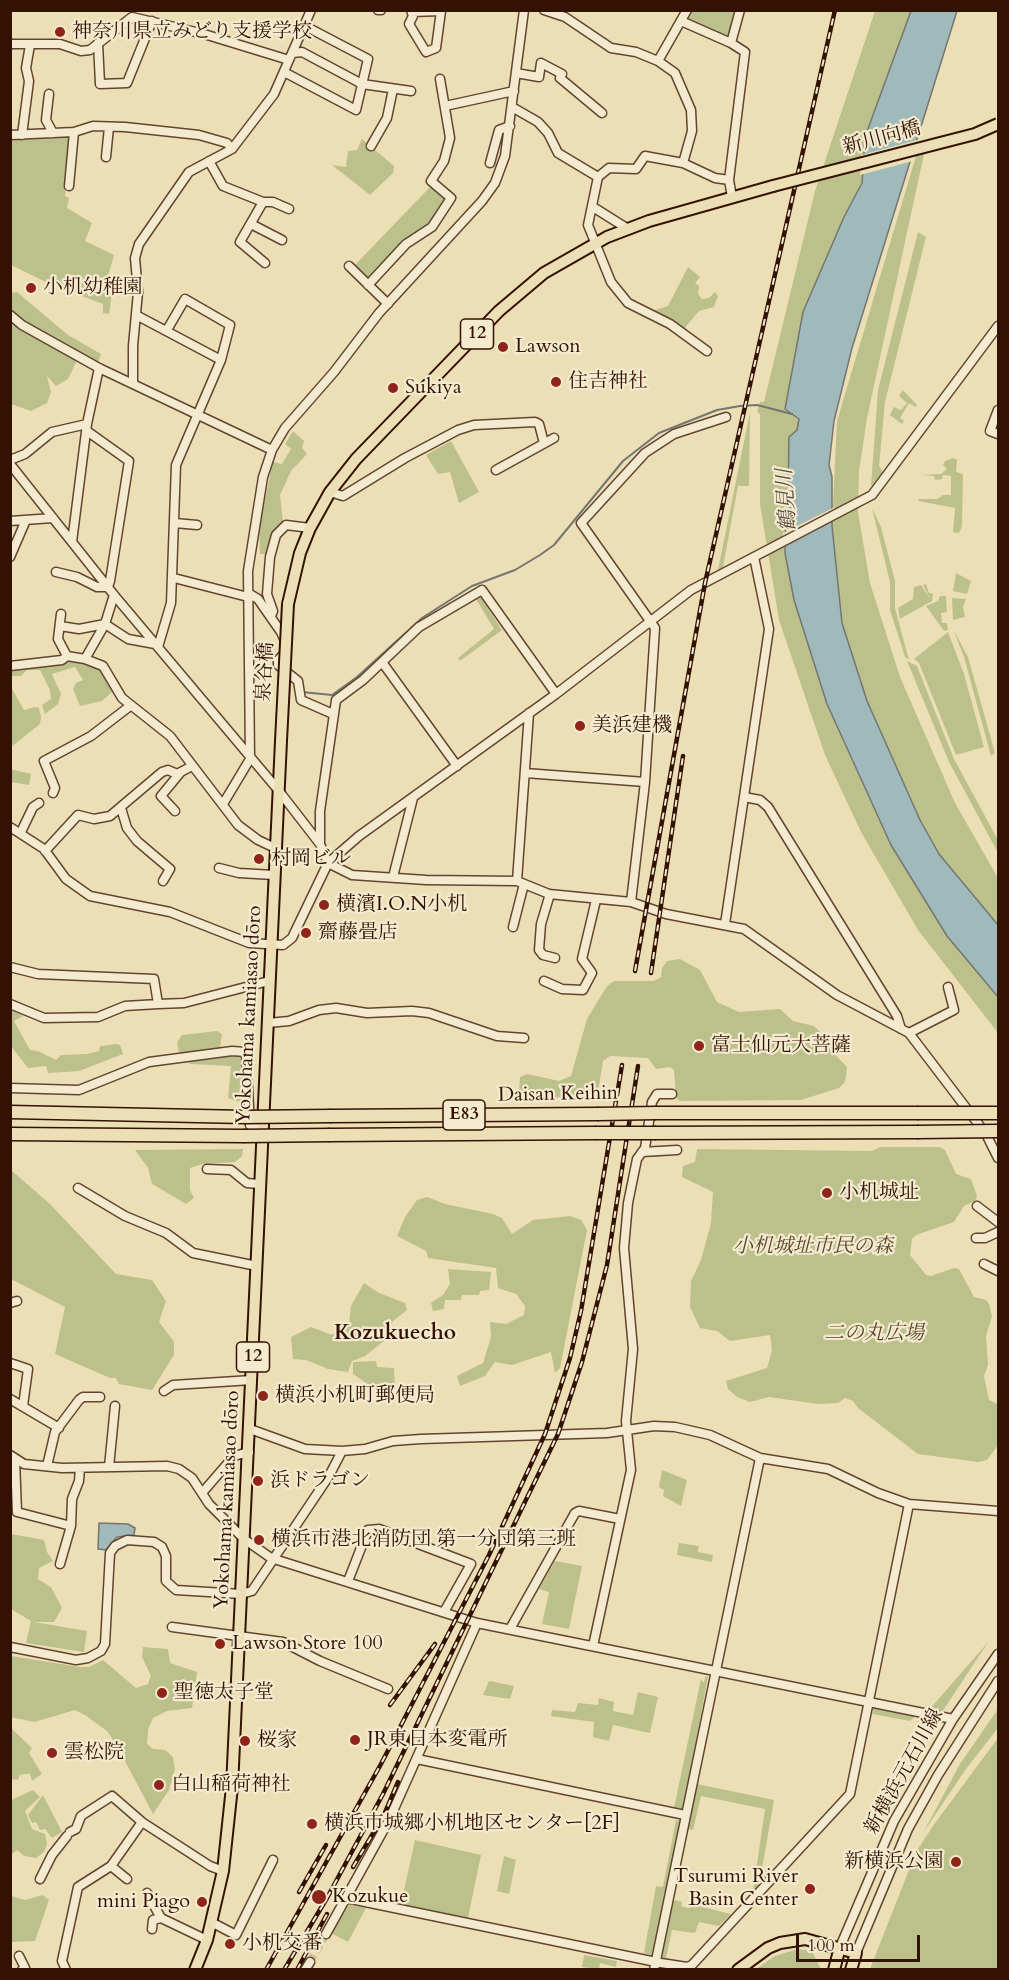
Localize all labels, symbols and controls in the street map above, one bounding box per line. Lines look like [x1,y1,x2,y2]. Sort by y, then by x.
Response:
place label: 神奈川県立みどり支援学校 [72,20,312,44]
marker: 神奈川県立みどり支援学校 [53,25,67,39]
street label: 新川向橋 [840,117,924,161]
place label: 小机幼稚園 [43,276,143,300]
marker: 小机幼稚園 [24,281,38,295]
road number: 12 [460,319,494,349]
place label: Lawson [515,335,581,359]
marker: Lawson [496,340,510,354]
place label: 住吉神社 [568,370,648,394]
marker: 住吉神社 [549,375,563,389]
place label: Sukiya [405,376,462,400]
marker: Sukiya [386,381,400,395]
water label: 鶴見川 [773,468,803,532]
street label: 泉谷橋 [252,641,280,703]
place label: 美浜建機 [592,714,672,738]
marker: 美浜建機 [573,719,587,733]
place label: 村岡ビル [271,847,351,871]
marker: 村岡ビル [252,852,266,866]
place label: 横濱I.O.N小机 [336,893,467,917]
marker: 横濱I.O.N小机 [317,898,331,912]
street label: Yokohama kamiasao dōro [232,905,268,1125]
place label: 齋藤畳店 [318,921,398,945]
marker: 齋藤畳店 [299,926,313,940]
place label: 富士仙元大菩薩 [711,1034,851,1058]
marker: 富士仙元大菩薩 [692,1039,706,1053]
street label: Daisan Keihin [498,1082,618,1108]
road number: E83 [443,1100,485,1130]
place label: 小机城址 [839,1181,919,1205]
marker: 小机城址 [820,1186,834,1200]
park label: 小机城址市民の森 [733,1235,893,1259]
district label: Kozukuecho [334,1321,456,1347]
park label: 二の丸広場 [824,1322,924,1346]
road number: 12 [236,1342,270,1372]
place label: 横浜小机町郵便局 [275,1384,435,1408]
marker: 横浜小机町郵便局 [256,1389,270,1403]
street label: Yokohama kamiasao dōro [210,1390,246,1610]
place label: 浜ドラゴン [270,1469,370,1493]
marker: 浜ドラゴン [251,1474,265,1488]
place label: 横浜市港北消防団 第一分団第三班 [271,1528,576,1552]
marker: 横浜市港北消防団 第一分団第三班 [252,1533,266,1547]
place label: Lawson Store 100 [232,1632,383,1656]
marker: Lawson Store 100 [213,1637,227,1651]
place label: 聖徳太子堂 [174,1681,274,1705]
marker: 聖徳太子堂 [155,1686,169,1700]
street label: 新横浜元石川線 [861,1705,949,1839]
place label: JR東日本変電所 [367,1728,508,1752]
place label: 桜家 [257,1729,297,1753]
marker: JR東日本変電所 [348,1733,362,1747]
marker: 桜家 [238,1734,252,1748]
place label: 雲松院 [64,1741,124,1765]
marker: 雲松院 [45,1746,59,1760]
place label: 白山稲荷神社 [171,1773,291,1797]
marker: 白山稲荷神社 [152,1778,166,1792]
place label: 横浜市城郷小机地区センター[2F] [324,1812,620,1836]
marker: 横浜市城郷小机地区センター[2F] [305,1817,319,1831]
place label: 新横浜公園 [844,1850,944,1874]
marker: 新横浜公園 [949,1855,963,1869]
place label: Tsurumi River Basin Center [674,1865,798,1912]
marker: Tsurumi River Basin Center [803,1882,817,1896]
place label: Kozukue [332,1885,408,1909]
marker: Kozukue [310,1888,328,1906]
place label: mini Piago [97,1890,190,1914]
marker: mini Piago [195,1895,209,1909]
scale bar [799,1923,924,1961]
place label: 小机交番 [242,1932,322,1956]
text: 100 m [807,1933,855,1958]
marker: 小机交番 [223,1937,237,1951]

